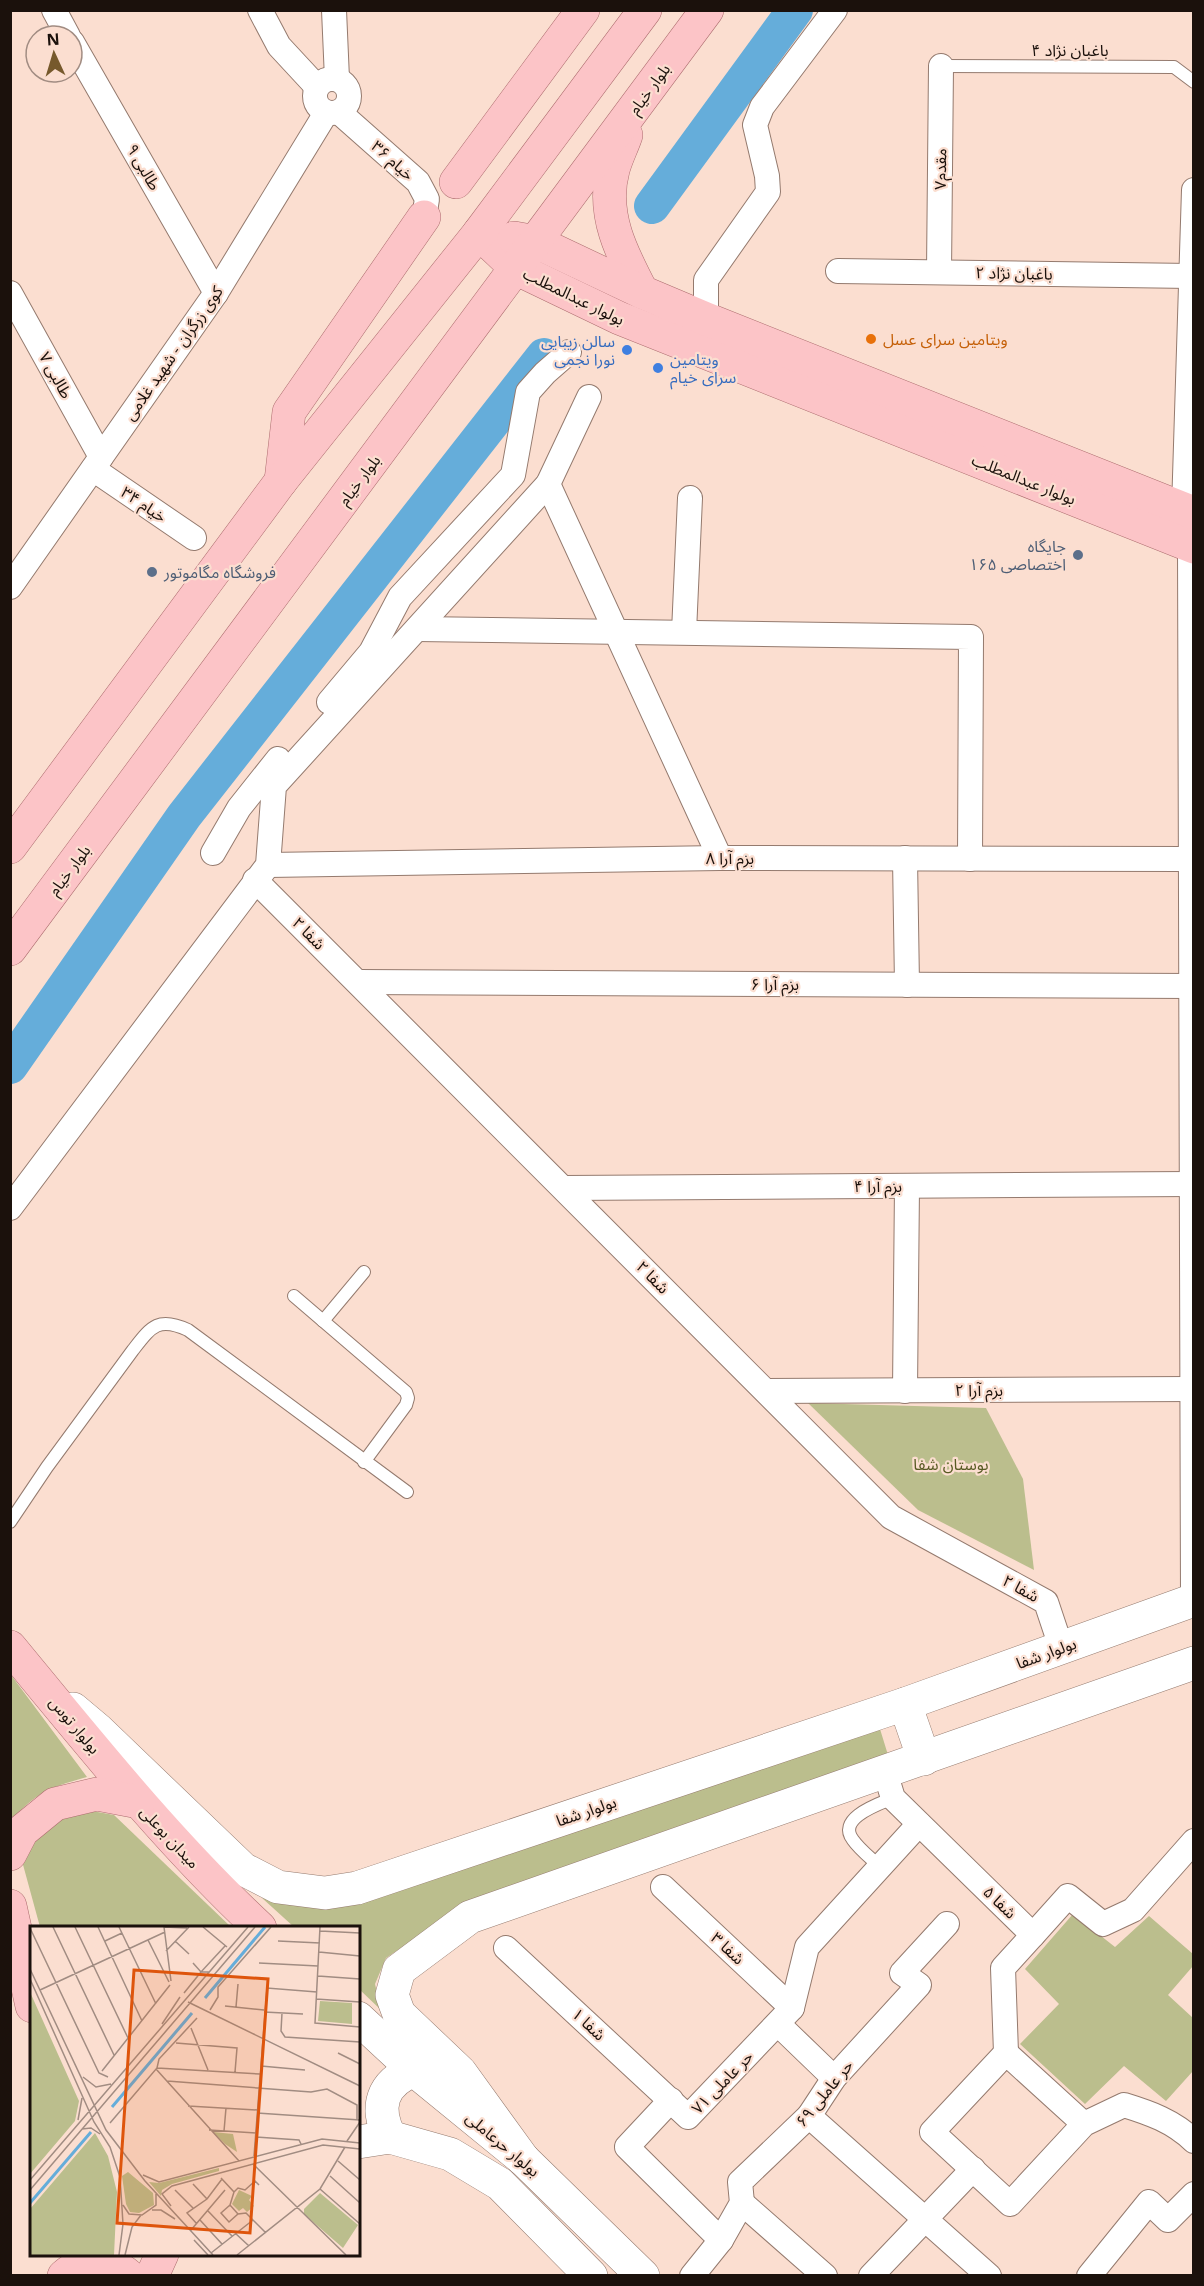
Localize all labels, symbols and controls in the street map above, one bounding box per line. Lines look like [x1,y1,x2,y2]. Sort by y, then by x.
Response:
north arrow [24,24,84,84]
text: N [46,28,60,50]
street label: باغبان نژاد ۴ [1031,39,1109,61]
street label: بلوار خیام [623,59,677,120]
street label: خیام ۳۶ [366,135,419,186]
street label: طالبی ۹ [122,140,166,194]
street label: مقدم۷ [929,148,953,190]
street label: باغبان نژاد ۲ [975,261,1053,285]
street label: بولوار عبدالمطلب [520,262,628,330]
street label: کوی زرگران - شهید غلامی [118,281,228,425]
place label: ویتامین سرای عسل [883,328,1008,350]
place label: سالن زیبایی نورا نجمی [541,330,615,370]
marker: ویتامین سرای عسل [864,332,878,346]
marker: سالن زیبایی نورا نجمی [620,343,634,357]
street label: طالبی ۷ [34,348,78,402]
place label: ویتامین سرای خیام [670,348,736,390]
marker: ویتامین سرای خیام [651,361,665,375]
street label: بولوار عبدالمطلب [969,448,1079,510]
street label: بلوار خیام [333,450,387,511]
street label: خیام ۳۴ [116,481,171,529]
place label: جایگاه اختصاصی ۱۶۵ [969,535,1066,575]
marker: جایگاه اختصاصی ۱۶۵ [1071,548,1085,562]
place label: فروشگاه مگاموتور [163,561,276,583]
marker: فروشگاه مگاموتور [145,565,159,579]
street label: بلوار خیام [43,840,97,901]
street label: بزم آرا ۸ [706,847,754,871]
street label: شفا ۲ [288,912,330,954]
street label: بزم آرا ۶ [751,973,799,997]
street label: بزم آرا ۴ [854,1175,902,1199]
street label: شفا ۲ [632,1256,674,1298]
street label: بزم آرا ۲ [955,1379,1003,1403]
park label: بوستان شفا [913,1453,989,1475]
street label: شفا ۲ [999,1569,1043,1607]
street label: بولوار شفا [1013,1632,1079,1674]
street label: بولوار توس [44,1691,106,1759]
street label: بولوار شفا [553,1790,619,1832]
street label: میدان بوعلی [135,1801,205,1873]
street label: شفا ۵ [979,1881,1021,1923]
inset map [30,1926,360,2256]
street label: شفا ۳ [706,1927,750,1969]
street label: شفا ۱ [567,2003,611,2045]
street label: حر عاملی ۷۱ [686,2046,758,2118]
street label: حر عاملی ۶۹ [790,2055,858,2131]
street label: بولوار حرعاملی [461,2107,545,2181]

